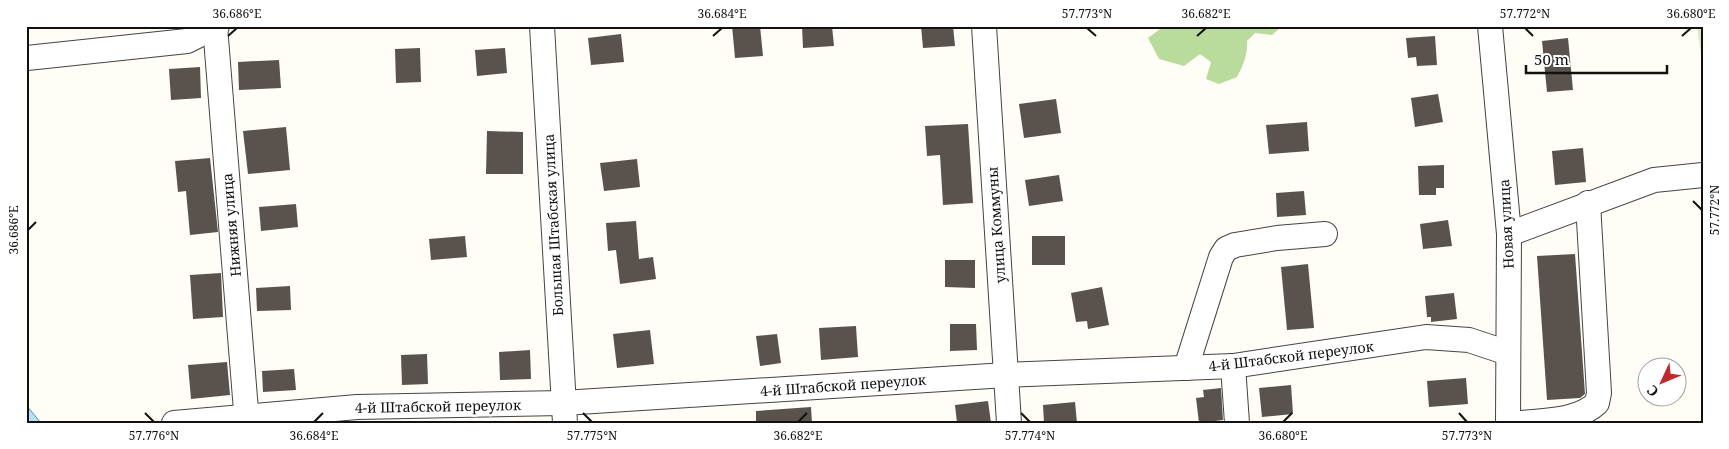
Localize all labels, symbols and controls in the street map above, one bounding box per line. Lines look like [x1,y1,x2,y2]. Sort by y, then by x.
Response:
text: 36.686°E [213,5,261,22]
text: 36.684°E [698,5,746,22]
text: 57.773°N [1062,5,1112,22]
text: 36.682°E [1182,5,1230,22]
text: 57.772°N [1500,5,1550,22]
text: 36.680°E [1667,5,1715,22]
scale bar [1526,42,1668,74]
text: 50 m [1534,49,1569,69]
street label: Большая Штабская улица [539,133,567,317]
street label: улица Коммуны [982,166,1010,284]
street label: Нижняя улица [217,172,245,278]
street label: Новая улица [1494,179,1518,269]
text: 57.772°N [1706,185,1723,235]
text: 36.686°E [5,206,22,254]
street label: 4-й Штабской переулок [1207,336,1375,376]
north arrow [1636,356,1686,406]
street label: 4-й Штабской переулок [759,370,927,400]
text: С [1642,381,1662,401]
street label: 4-й Штабской переулок [355,395,522,417]
text: 57.776°N [129,427,179,444]
text: 36.684°E [290,427,338,444]
text: 57.775°N [567,427,617,444]
text: 36.682°E [774,427,822,444]
text: 57.774°N [1005,427,1055,444]
text: 36.680°E [1259,427,1307,444]
text: 57.773°N [1442,427,1492,444]

